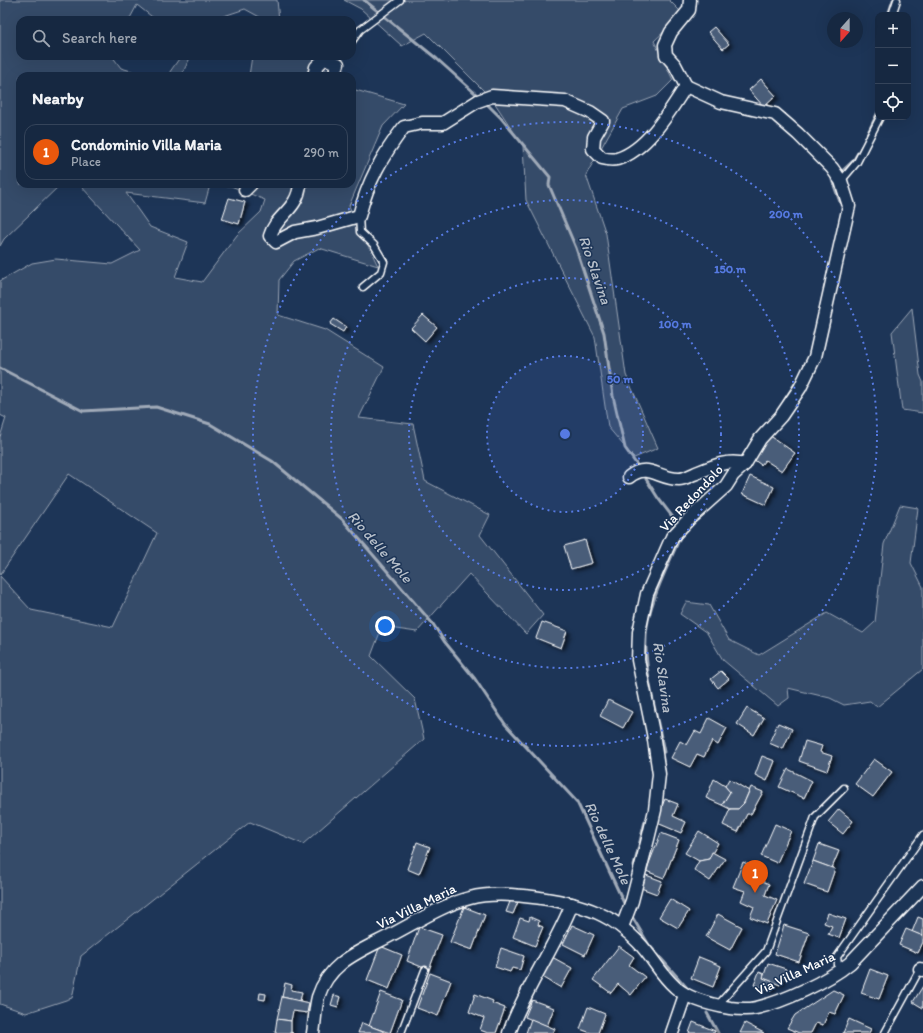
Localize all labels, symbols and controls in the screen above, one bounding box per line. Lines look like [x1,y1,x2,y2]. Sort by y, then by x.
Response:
north arrow [827,12,863,48]
map controls [875,12,911,120]
button: + [875,12,911,48]
search box [16,16,356,60]
icon: search [30,27,52,49]
text: Search here [62,29,137,47]
button: − [875,48,911,84]
button: locate [875,84,911,120]
text: Nearby [32,88,84,108]
text: Condominio Villa Maria [71,136,222,154]
text: 1 [43,145,49,160]
text: 290 m [303,145,339,160]
text: Place [71,154,101,169]
text: 200 m [769,207,804,221]
water label: Rio Slavina [575,233,615,307]
text: 150 m [714,262,747,276]
text: 100 m [658,317,692,331]
text: 50 m [607,372,634,386]
centre of rings [558,427,572,441]
street label: Via Redondolo [656,461,727,535]
water label: Rio delle Mole [344,507,417,587]
your location [375,616,395,636]
water label: Rio Slavina [649,641,677,714]
water label: Rio delle Mole [581,799,635,888]
pin: 1 [742,860,768,893]
street label: Via Villa Maria [374,880,459,933]
street label: Via Villa Maria [753,947,839,999]

